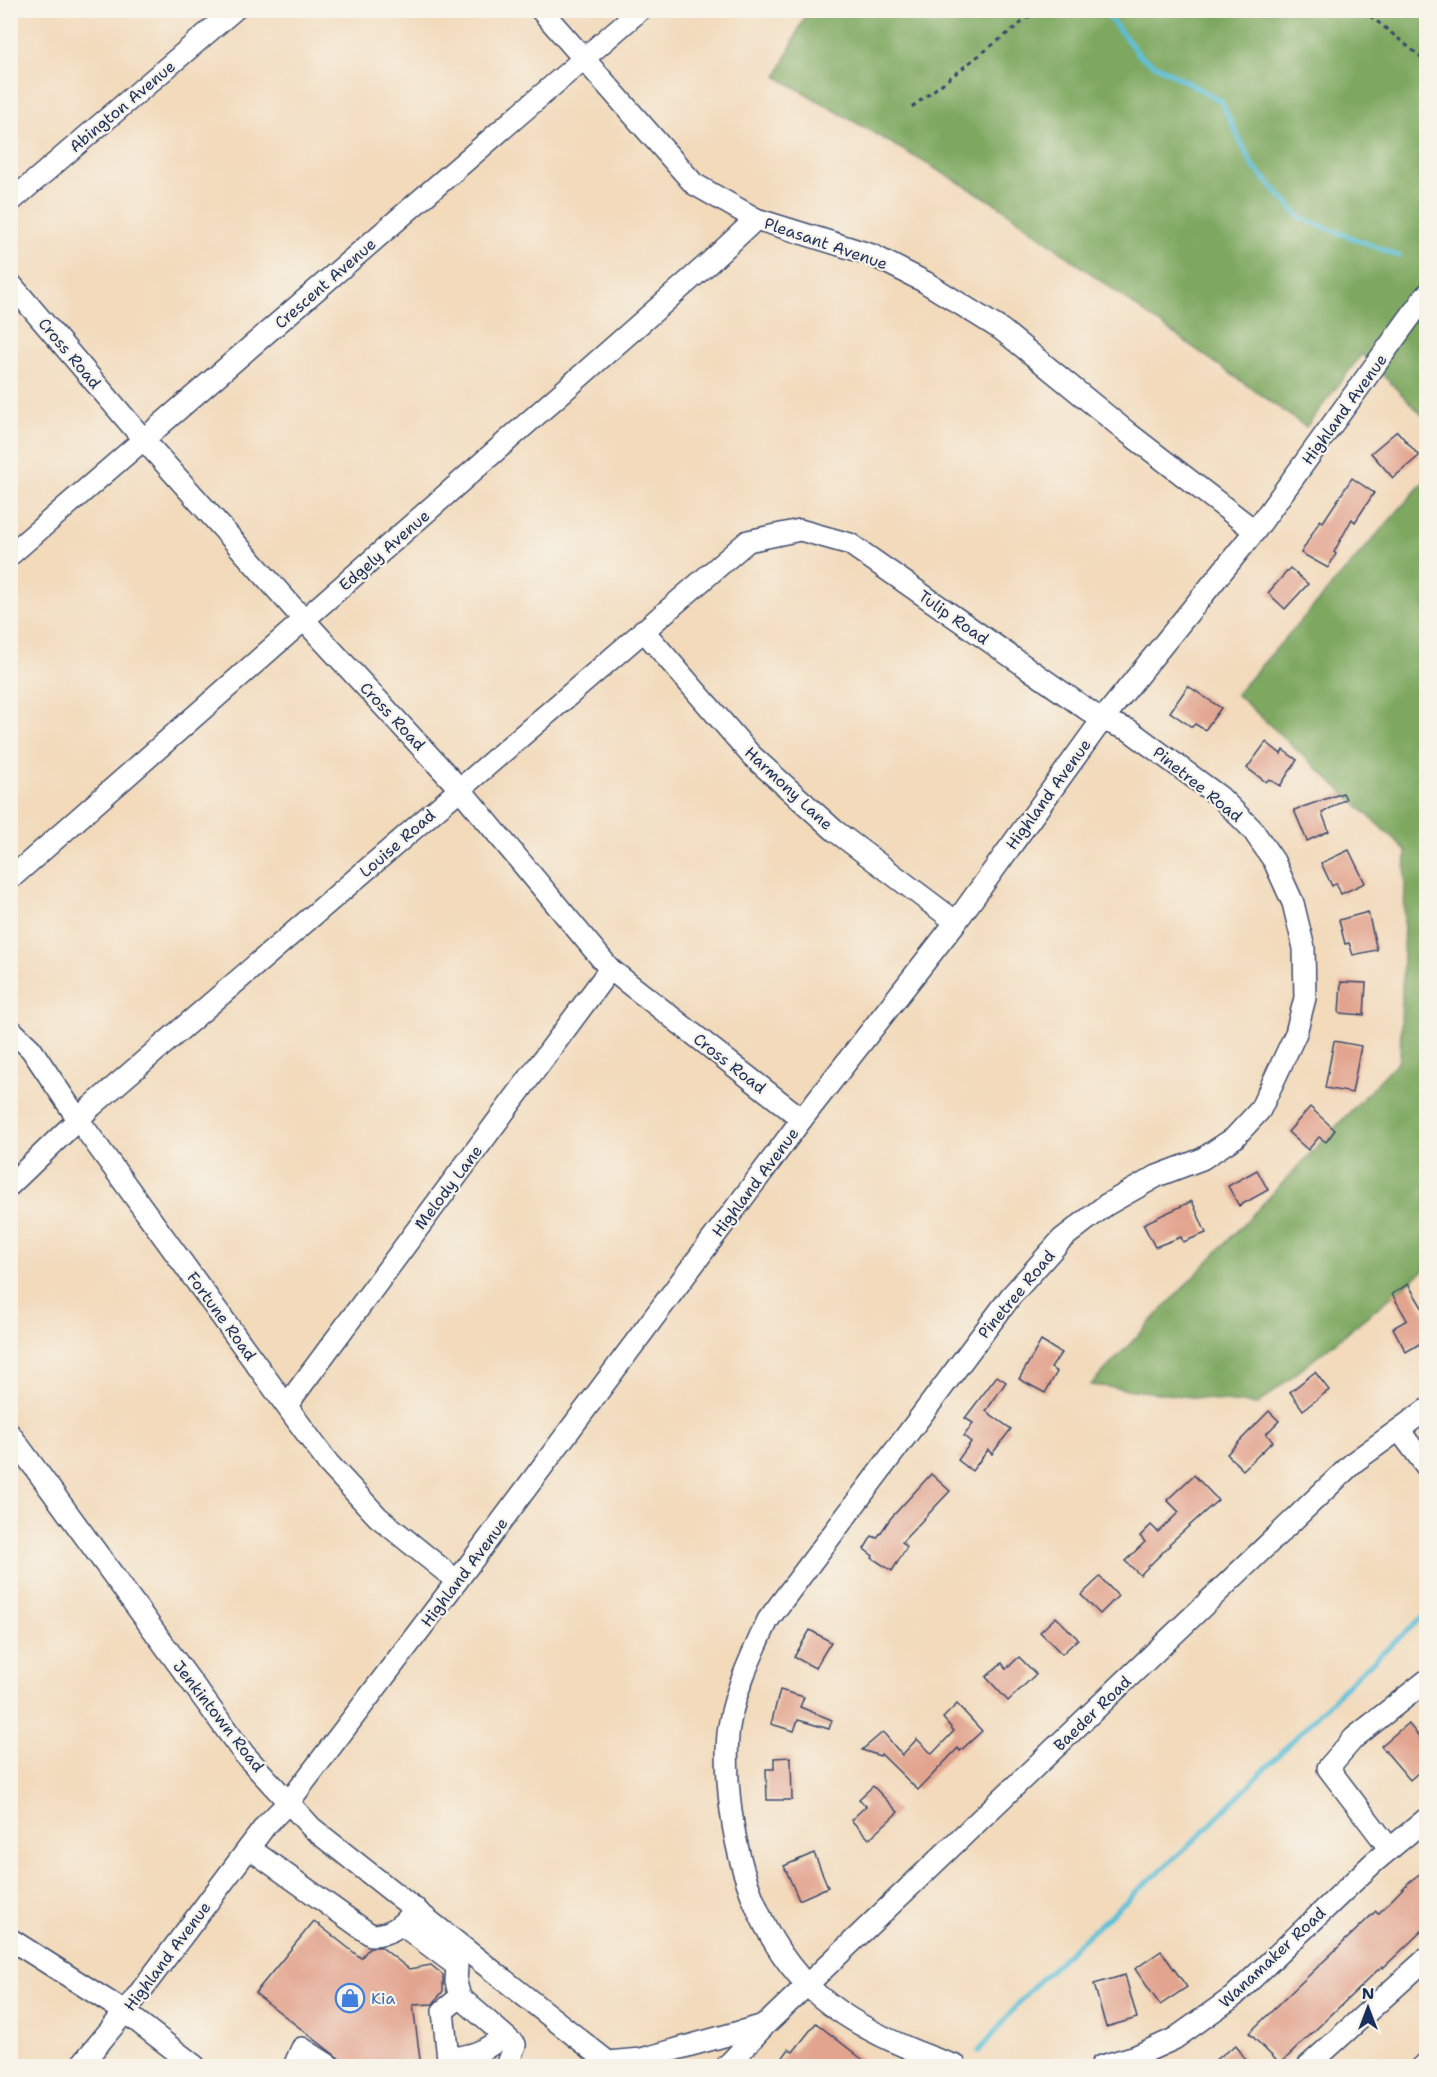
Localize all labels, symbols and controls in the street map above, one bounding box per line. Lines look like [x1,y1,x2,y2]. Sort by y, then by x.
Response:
street label: Abington Avenue [65,56,180,157]
street label: Pleasant Avenue [761,213,890,274]
street label: Crescent Avenue [270,234,380,333]
street label: Cross Road [34,313,105,393]
street label: Highland Avenue [1297,350,1392,469]
street label: Edgely Avenue [335,505,434,596]
street label: Tulip Road [914,585,993,649]
street label: Cross Road [355,678,430,755]
street label: Highland Avenue [1001,735,1096,854]
street label: Harmony Lane [740,742,837,835]
street label: Pinetree Road [1149,742,1247,827]
street label: Louise Road [355,805,440,882]
street label: Cross Road [689,1028,770,1098]
street label: Highland Avenue [707,1123,803,1241]
street label: Melody Lane [410,1141,487,1234]
street label: Pinetree Road [973,1246,1060,1343]
street label: Fortune Road [182,1268,261,1365]
street label: Highland Avenue [416,1513,512,1631]
street label: Jenkintown Road [168,1656,269,1776]
street label: Baeder Road [1049,1671,1136,1756]
street label: Highland Avenue [119,1897,215,2015]
street label: Wanamaker Road [1214,1902,1330,2012]
north arrow [1338,1978,1398,2038]
shop icon: Kia [334,1982,366,2014]
text: N [1362,1983,1374,2004]
place label: Kia [371,1988,395,2009]

